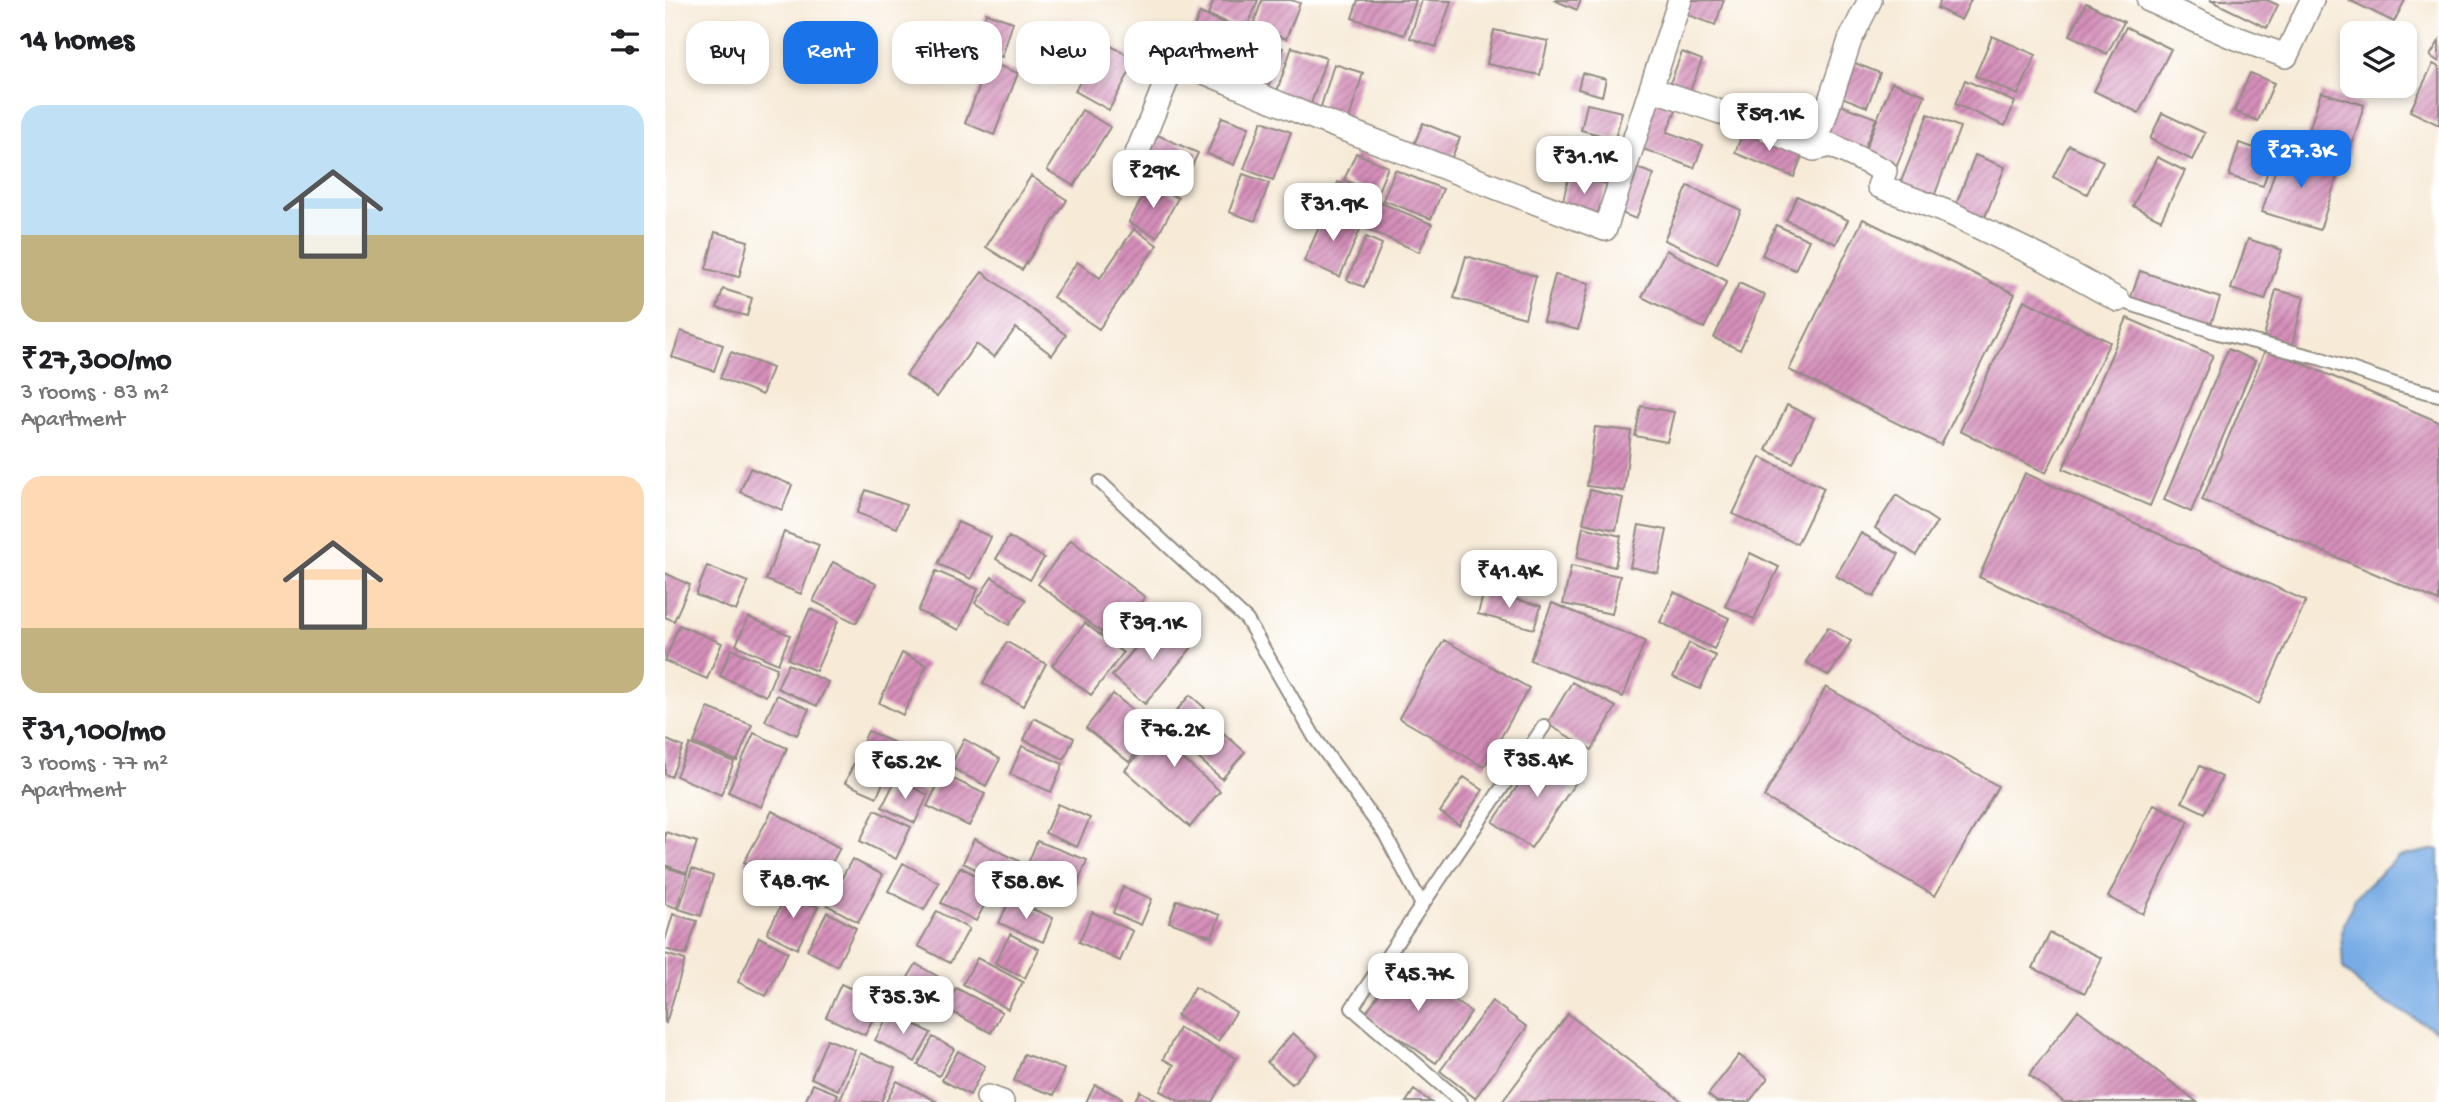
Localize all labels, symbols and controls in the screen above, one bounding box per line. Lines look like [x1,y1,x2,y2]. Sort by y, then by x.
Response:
chip: Buy [686,21,769,84]
chip: Rent [783,21,878,84]
chip: Filters [892,21,1002,84]
chip: New [1016,21,1110,84]
chip: Apartment [1124,21,1281,84]
map controls [2340,21,2417,98]
button: layers [2340,21,2417,98]
icon: filters [606,23,644,61]
text: 14 homes [21,25,134,60]
pin: ₹59.1K [1712,94,1826,153]
text: ₹59.1K [1736,102,1802,129]
pin: ₹27.3K [2244,130,2358,190]
pin: ₹31.1K [1527,136,1641,196]
text: ₹27.3K [2267,139,2335,166]
text: ₹31.1K [1552,145,1616,172]
pin: ₹29K [1112,150,1194,210]
icon: home [270,151,396,277]
text: ₹29K [1129,159,1177,186]
pin: ₹31.9K [1276,184,1390,243]
text: ₹31.9K [1300,192,1366,219]
text: ₹27,300/mo [21,345,172,380]
text: 3 rooms · 83 m² [21,380,169,407]
text: Apartment [21,407,125,434]
icon: home [270,522,396,648]
pin: ₹41.4K [1452,550,1566,610]
text: ₹41.4K [1477,559,1541,586]
pin: ₹39.1K [1095,602,1209,662]
text: ₹39.1K [1119,611,1185,638]
pin: ₹76.2K [1117,710,1231,769]
text: ₹31,100/mo [21,716,166,751]
text: ₹76.2K [1140,718,1208,745]
pin: ₹35.4K [1480,740,1594,799]
pin: ₹65.2K [848,742,962,801]
text: ₹35.4K [1503,748,1571,775]
text: ₹65.2K [871,750,939,777]
text: 3 rooms · 77 m² [21,751,168,778]
text: Apartment [21,778,125,805]
pin: ₹48.9K [736,860,850,920]
pin: ₹58.8K [969,862,1083,921]
text: ₹48.9K [759,869,827,896]
text: ₹58.8K [991,870,1061,897]
pin: ₹45.7K [1361,954,1475,1013]
text: ₹45.7K [1384,962,1452,989]
pin: ₹35.3K [846,976,960,1036]
text: ₹35.3K [868,985,938,1012]

